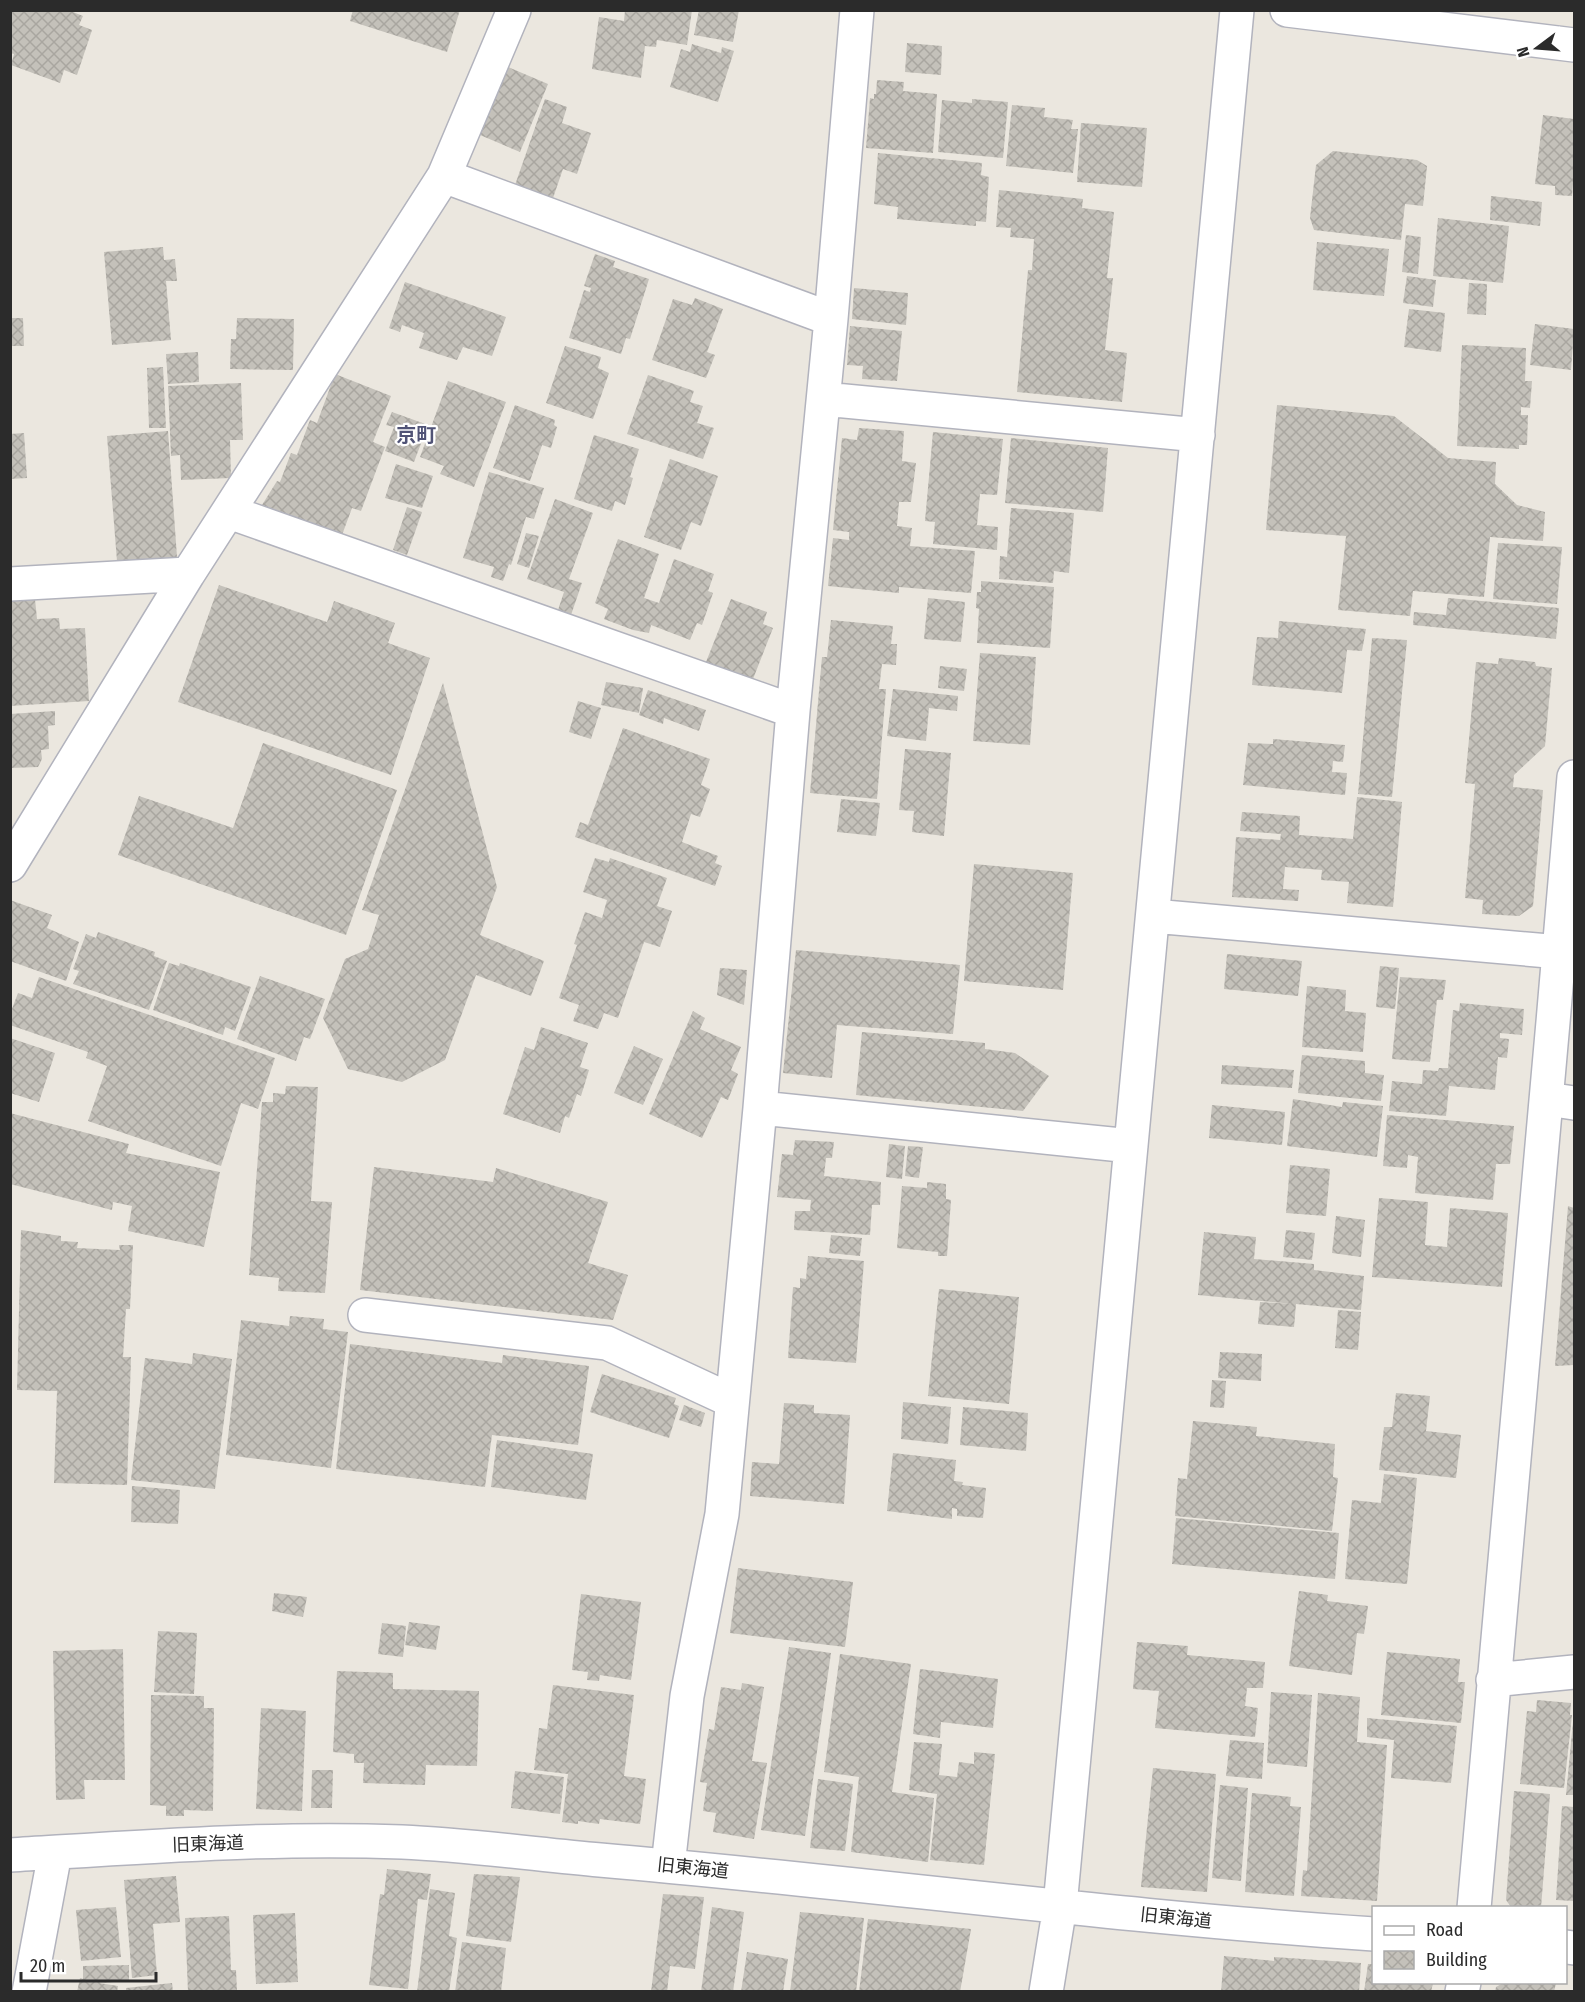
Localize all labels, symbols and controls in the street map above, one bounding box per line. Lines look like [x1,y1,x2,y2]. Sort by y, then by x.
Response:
north arrow [1507,18,1567,78]
text: N [1513,45,1534,59]
district label: 京町 [396,423,436,447]
street label: 旧東海道 [172,1832,244,1856]
street label: 旧東海道 [656,1853,730,1883]
street label: 旧東海道 [1139,1903,1213,1933]
legend [1372,1906,1567,1984]
text: Road [1426,1919,1463,1941]
scale bar [21,1945,156,1983]
text: Building [1426,1949,1487,1971]
text: 20 m [30,1955,65,1977]

